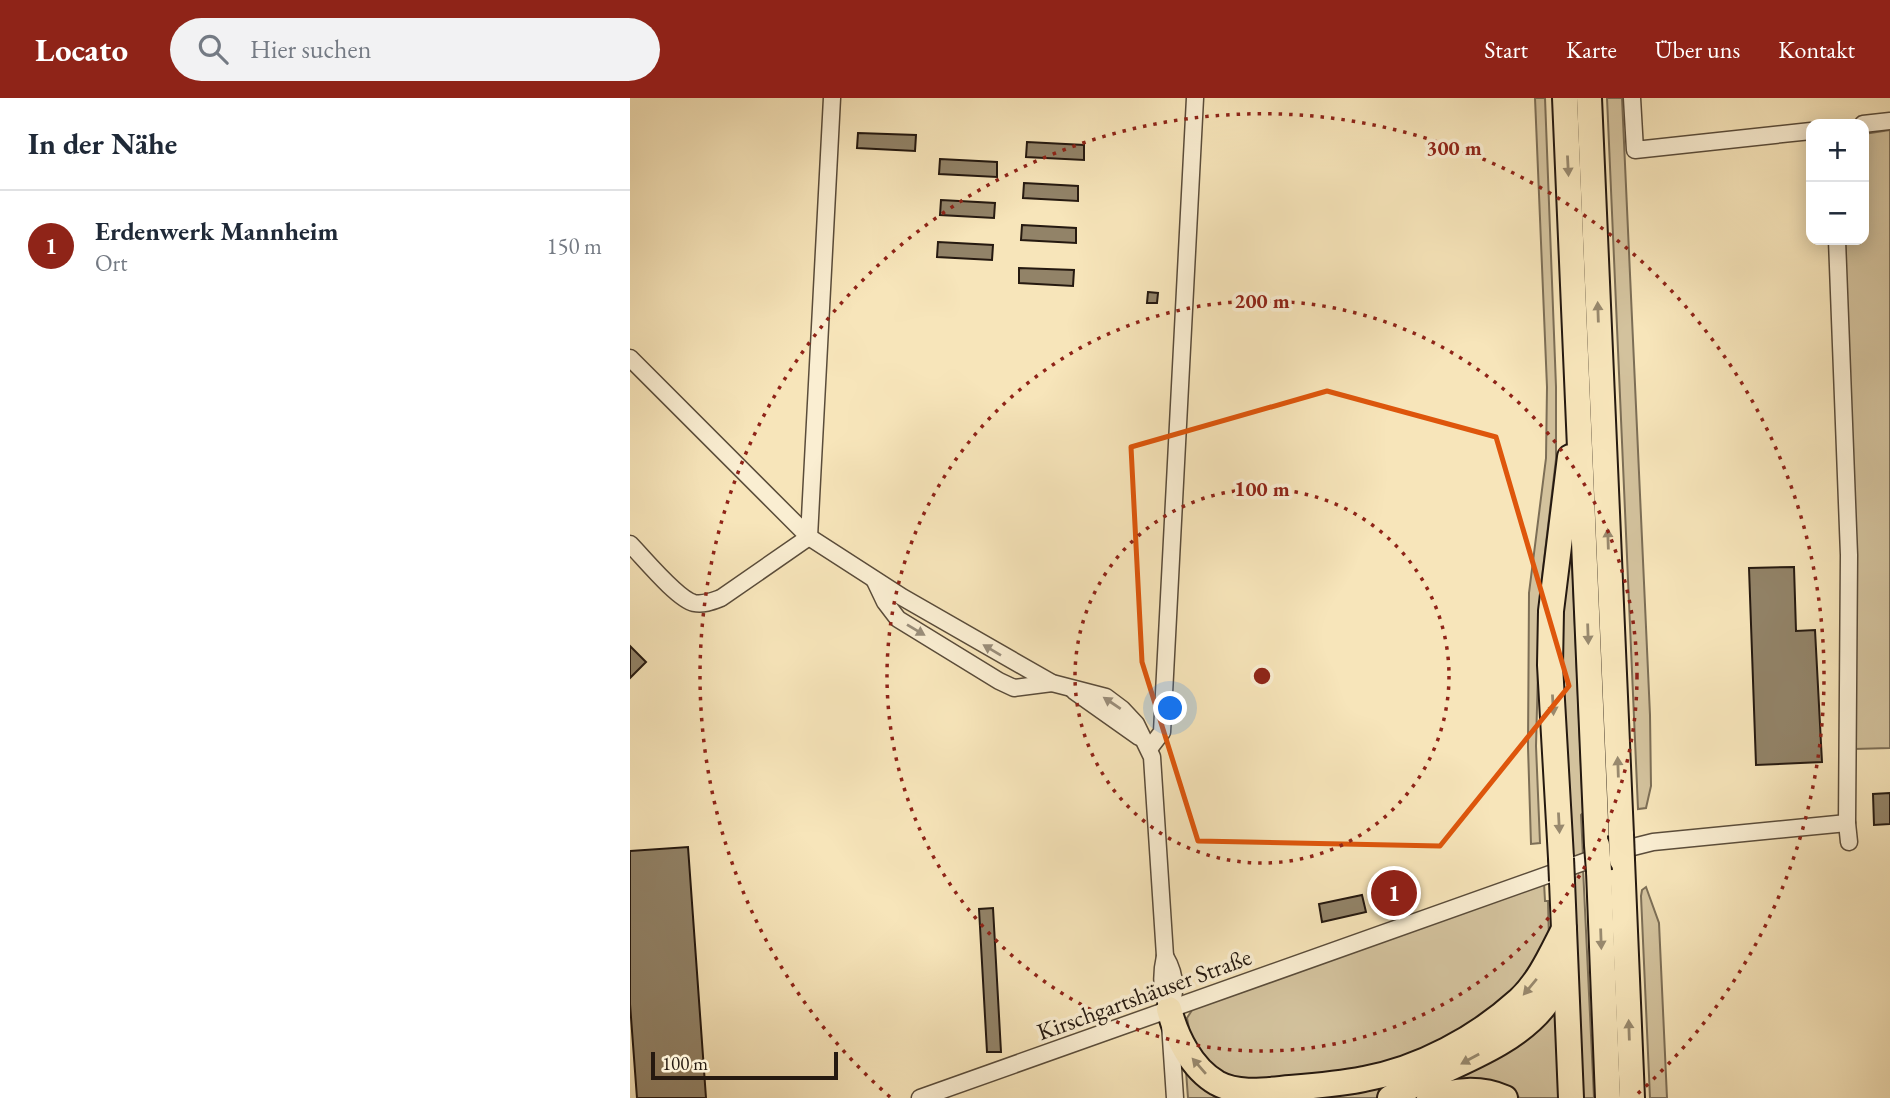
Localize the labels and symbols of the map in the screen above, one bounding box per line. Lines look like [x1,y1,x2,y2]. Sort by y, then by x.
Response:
text: 300 m [1426,134,1482,161]
one-way arrow [1562,155,1573,177]
text: 200 m [1234,287,1290,314]
one-way arrow [1593,301,1604,323]
text: 100 m [1234,475,1290,502]
one-way arrow [1603,528,1614,550]
one-way arrow [906,623,925,636]
one-way arrow [1583,623,1594,645]
one-way arrow [983,644,1002,657]
centre of rings [1250,664,1274,688]
your location [1153,691,1187,725]
one-way arrow [1547,694,1558,716]
one-way arrow [1103,696,1121,710]
one-way arrow [1612,755,1623,777]
one-way arrow [1553,812,1564,834]
pin: 1 [1371,867,1417,919]
one-way arrow [1596,929,1607,951]
street label: Kirschgartshäuser Straße [1033,941,1255,1047]
one-way arrow [1523,979,1538,996]
one-way arrow [1623,1019,1634,1041]
scale bar [651,1049,838,1081]
one-way arrow [1460,1053,1480,1064]
one-way arrow [1191,1057,1207,1075]

